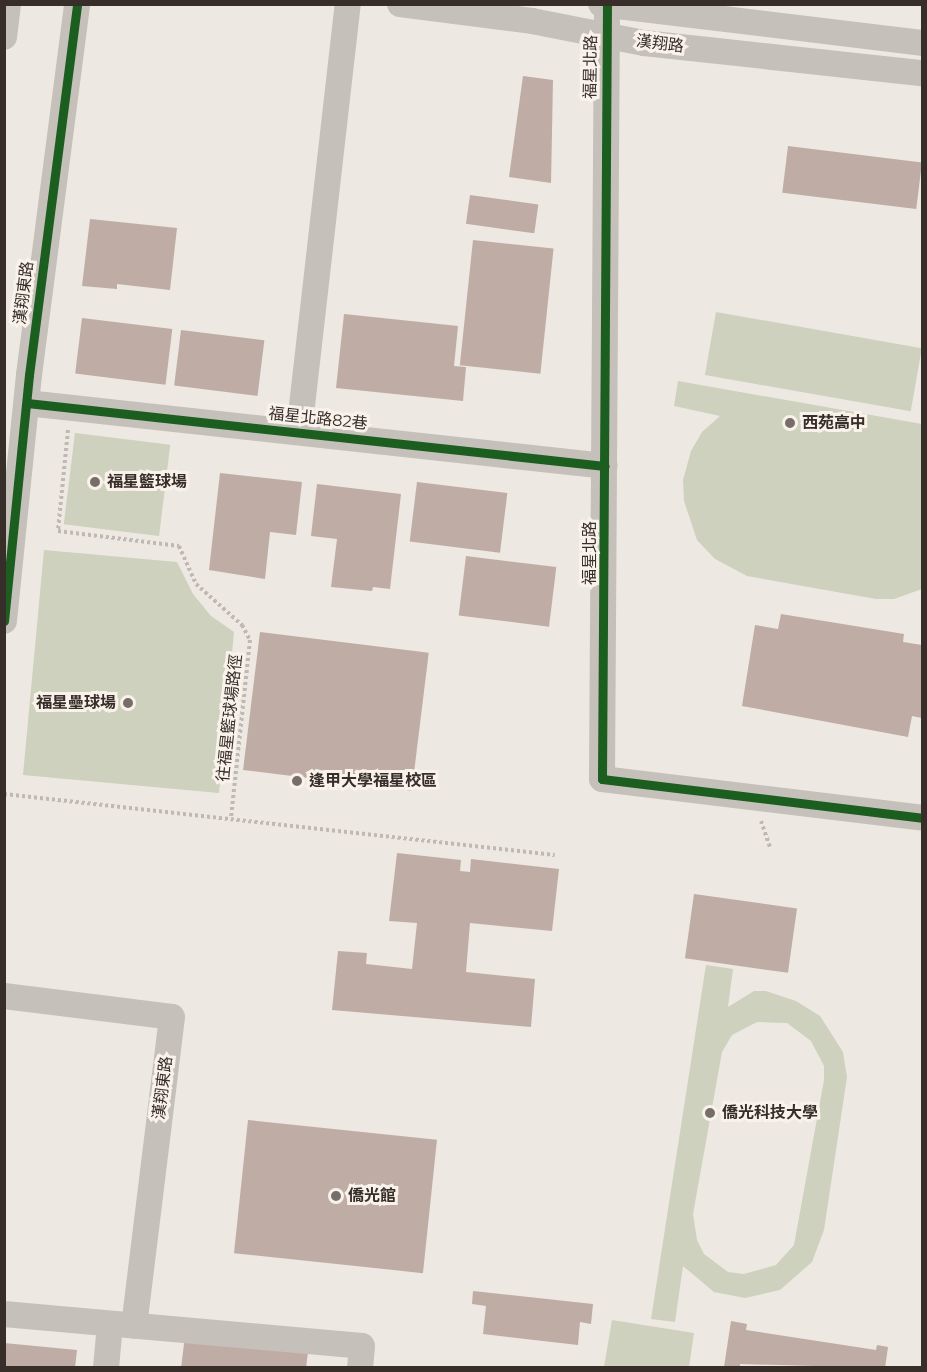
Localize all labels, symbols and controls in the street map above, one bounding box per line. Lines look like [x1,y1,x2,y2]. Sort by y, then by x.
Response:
street label: 漢翔路 [635,32,685,56]
street label: 福星北路 [581,35,601,99]
street label: 漢翔東路 [11,260,37,326]
street label: 福星北路82巷 [268,404,368,434]
place label: 西苑高中 [802,413,866,433]
marker: 西苑高中 [783,416,797,430]
place label: 福星籃球場 [107,472,187,492]
marker: 福星籃球場 [88,475,102,489]
street label: 福星北路 [580,521,600,585]
street label: 往福星籃球場路徑 [214,653,246,783]
place label: 福星壘球場 [36,693,116,713]
marker: 福星壘球場 [121,696,135,710]
place label: 逢甲大學福星校區 [309,771,437,791]
marker: 逢甲大學福星校區 [290,774,304,788]
street label: 漢翔東路 [150,1055,176,1121]
place label: 僑光科技大學 [722,1103,818,1123]
marker: 僑光科技大學 [703,1106,717,1120]
place label: 僑光館 [348,1186,396,1206]
marker: 僑光館 [329,1189,343,1203]

